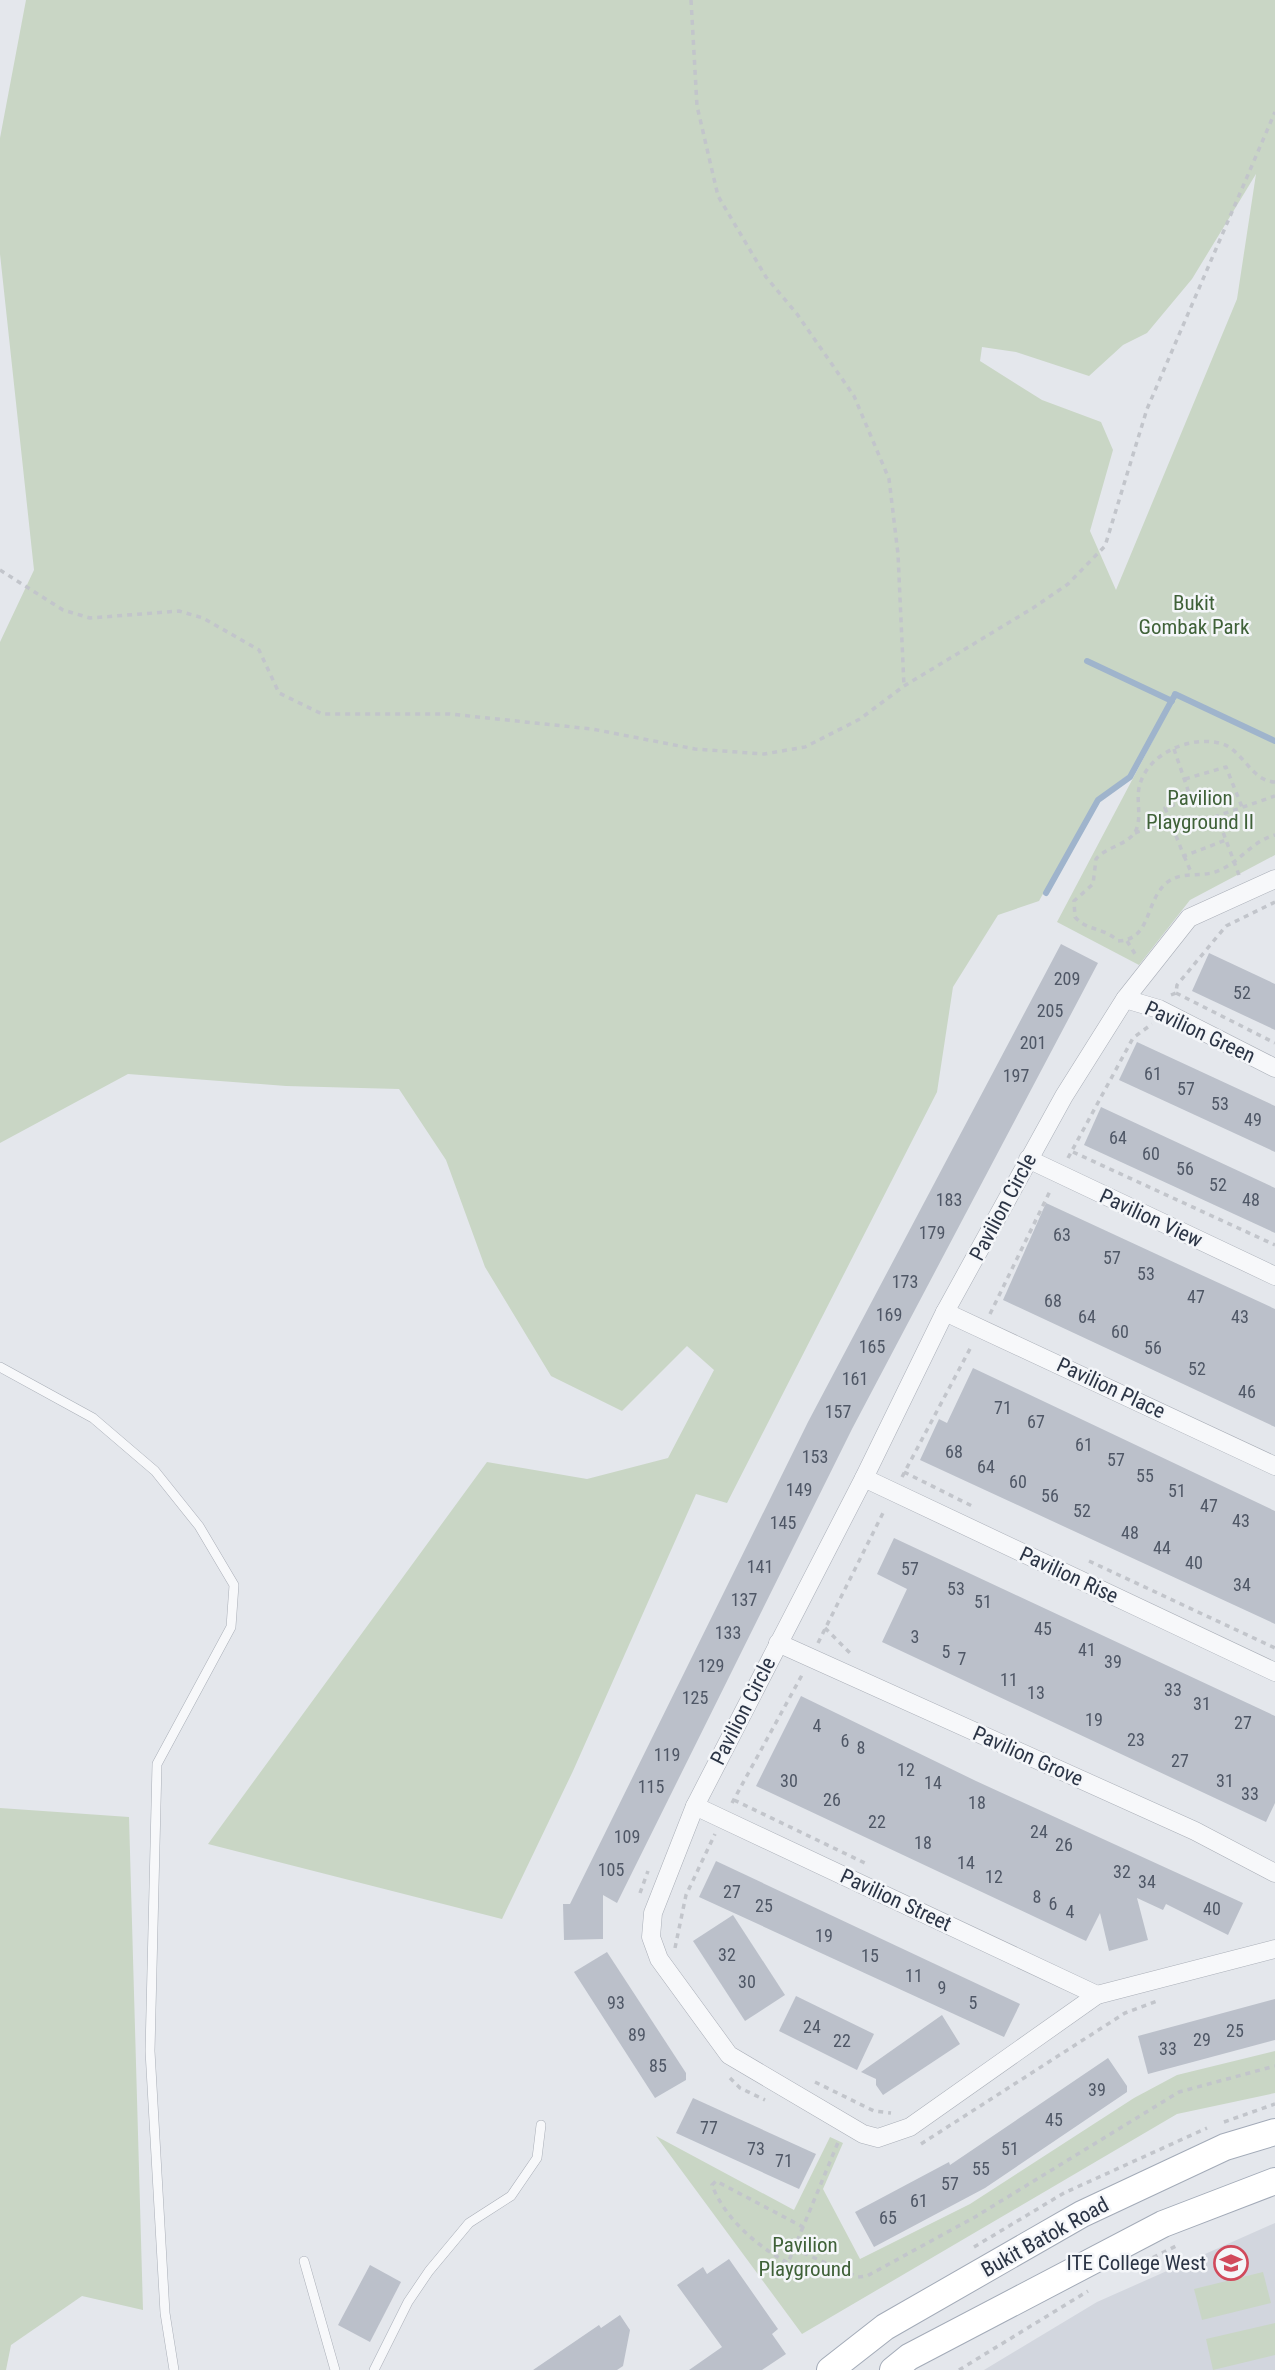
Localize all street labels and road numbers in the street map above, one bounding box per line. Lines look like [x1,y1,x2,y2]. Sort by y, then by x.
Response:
street label: Pavilion Green [1141,996,1259,1068]
street label: Pavilion Circle [965,1149,1041,1265]
street label: Pavilion View [1096,1184,1206,1252]
street label: Pavilion Place [1053,1353,1169,1424]
street label: Pavilion Rise [1016,1542,1122,1608]
street label: Pavilion Circle [706,1653,780,1769]
street label: Pavilion Grove [969,1721,1087,1791]
street label: Pavilion Street [837,1864,955,1936]
street label: Bukit Batok Road [977,2192,1113,2282]

